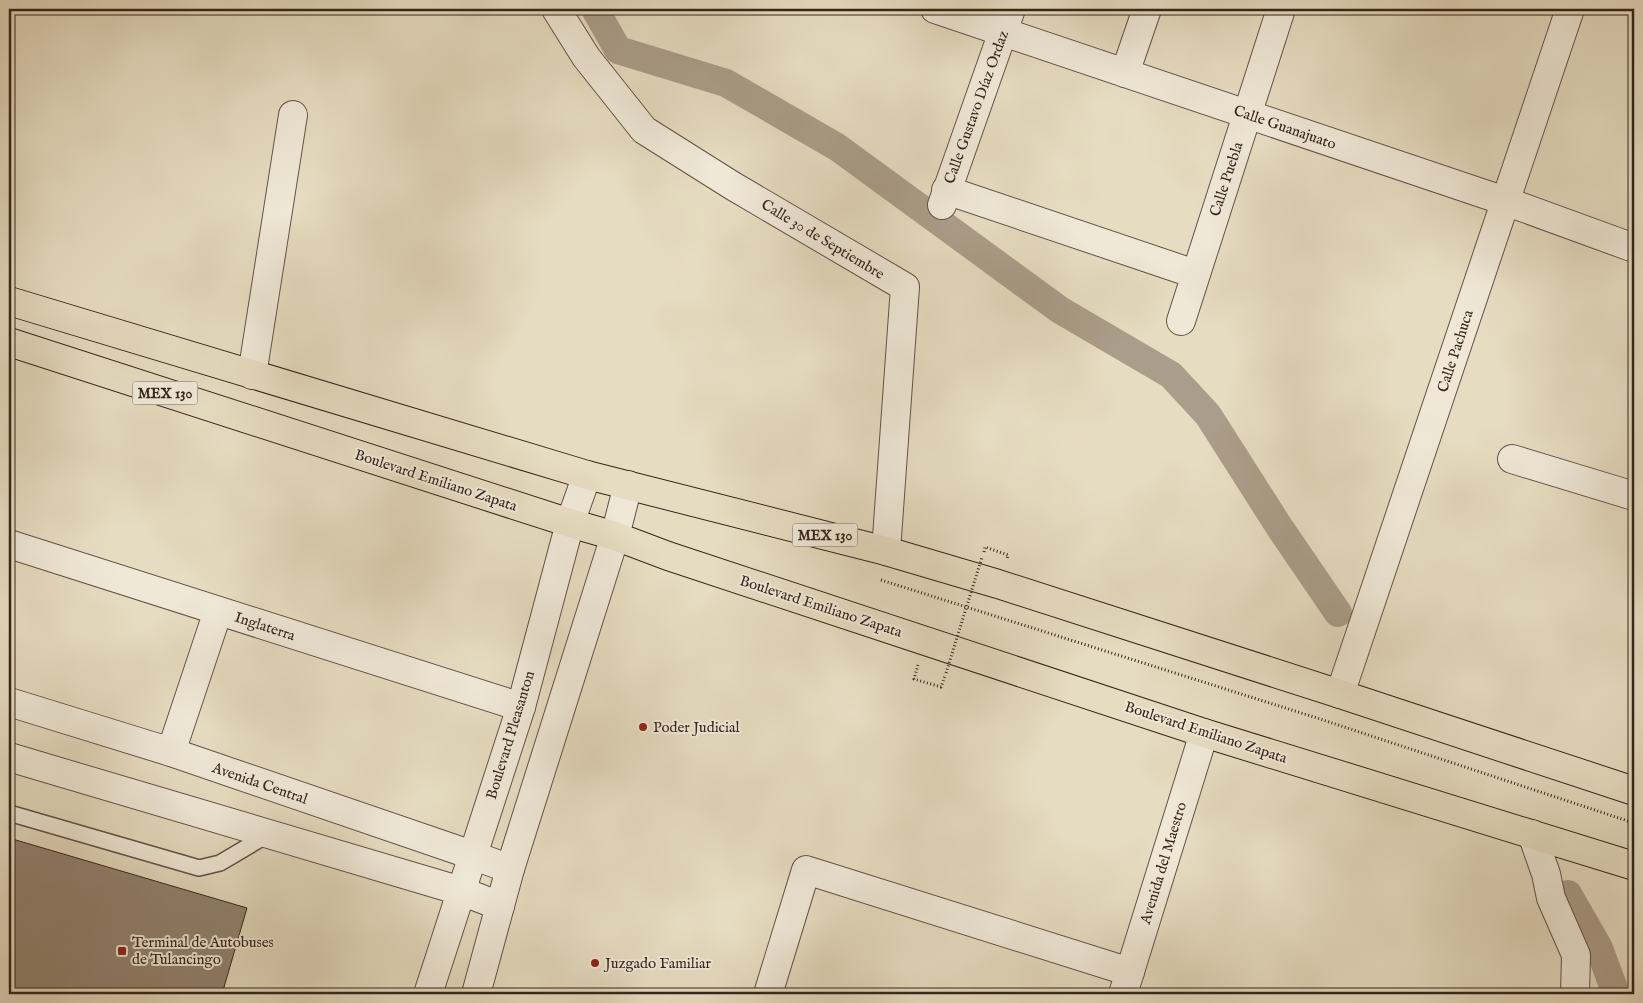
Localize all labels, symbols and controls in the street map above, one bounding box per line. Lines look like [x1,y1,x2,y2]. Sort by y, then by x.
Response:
street label: Calle Gustavo Díaz Ordaz [940,28,1013,187]
street label: Calle Guanajuato [1231,101,1339,154]
street label: Calle Puebla [1205,139,1248,219]
street label: Calle 30 de Septiembre [758,195,888,284]
street label: Calle Pachuca [1433,307,1478,395]
road number: MEX 130 [132,382,198,404]
street label: Boulevard Emiliano Zapata [352,445,520,516]
road number: MEX 130 [792,524,858,546]
street label: Boulevard Emiliano Zapata [737,571,905,642]
street label: Inglaterra [232,608,298,645]
street label: Boulevard Pleasanton [482,669,539,802]
street label: Boulevard Emiliano Zapata [1122,697,1290,768]
place label: Poder Judicial [653,718,741,737]
marker: Poder Judicial [637,721,649,733]
street label: Avenida Central [209,758,311,809]
street label: Avenida del Maestro [1136,800,1191,927]
place label: Terminal de Autobuses de Tulancingo [132,933,274,969]
marker: Terminal de Autobuses de Tulancingo [116,945,128,957]
place label: Juzgado Familiar [603,954,711,973]
marker: Juzgado Familiar [589,957,601,969]

